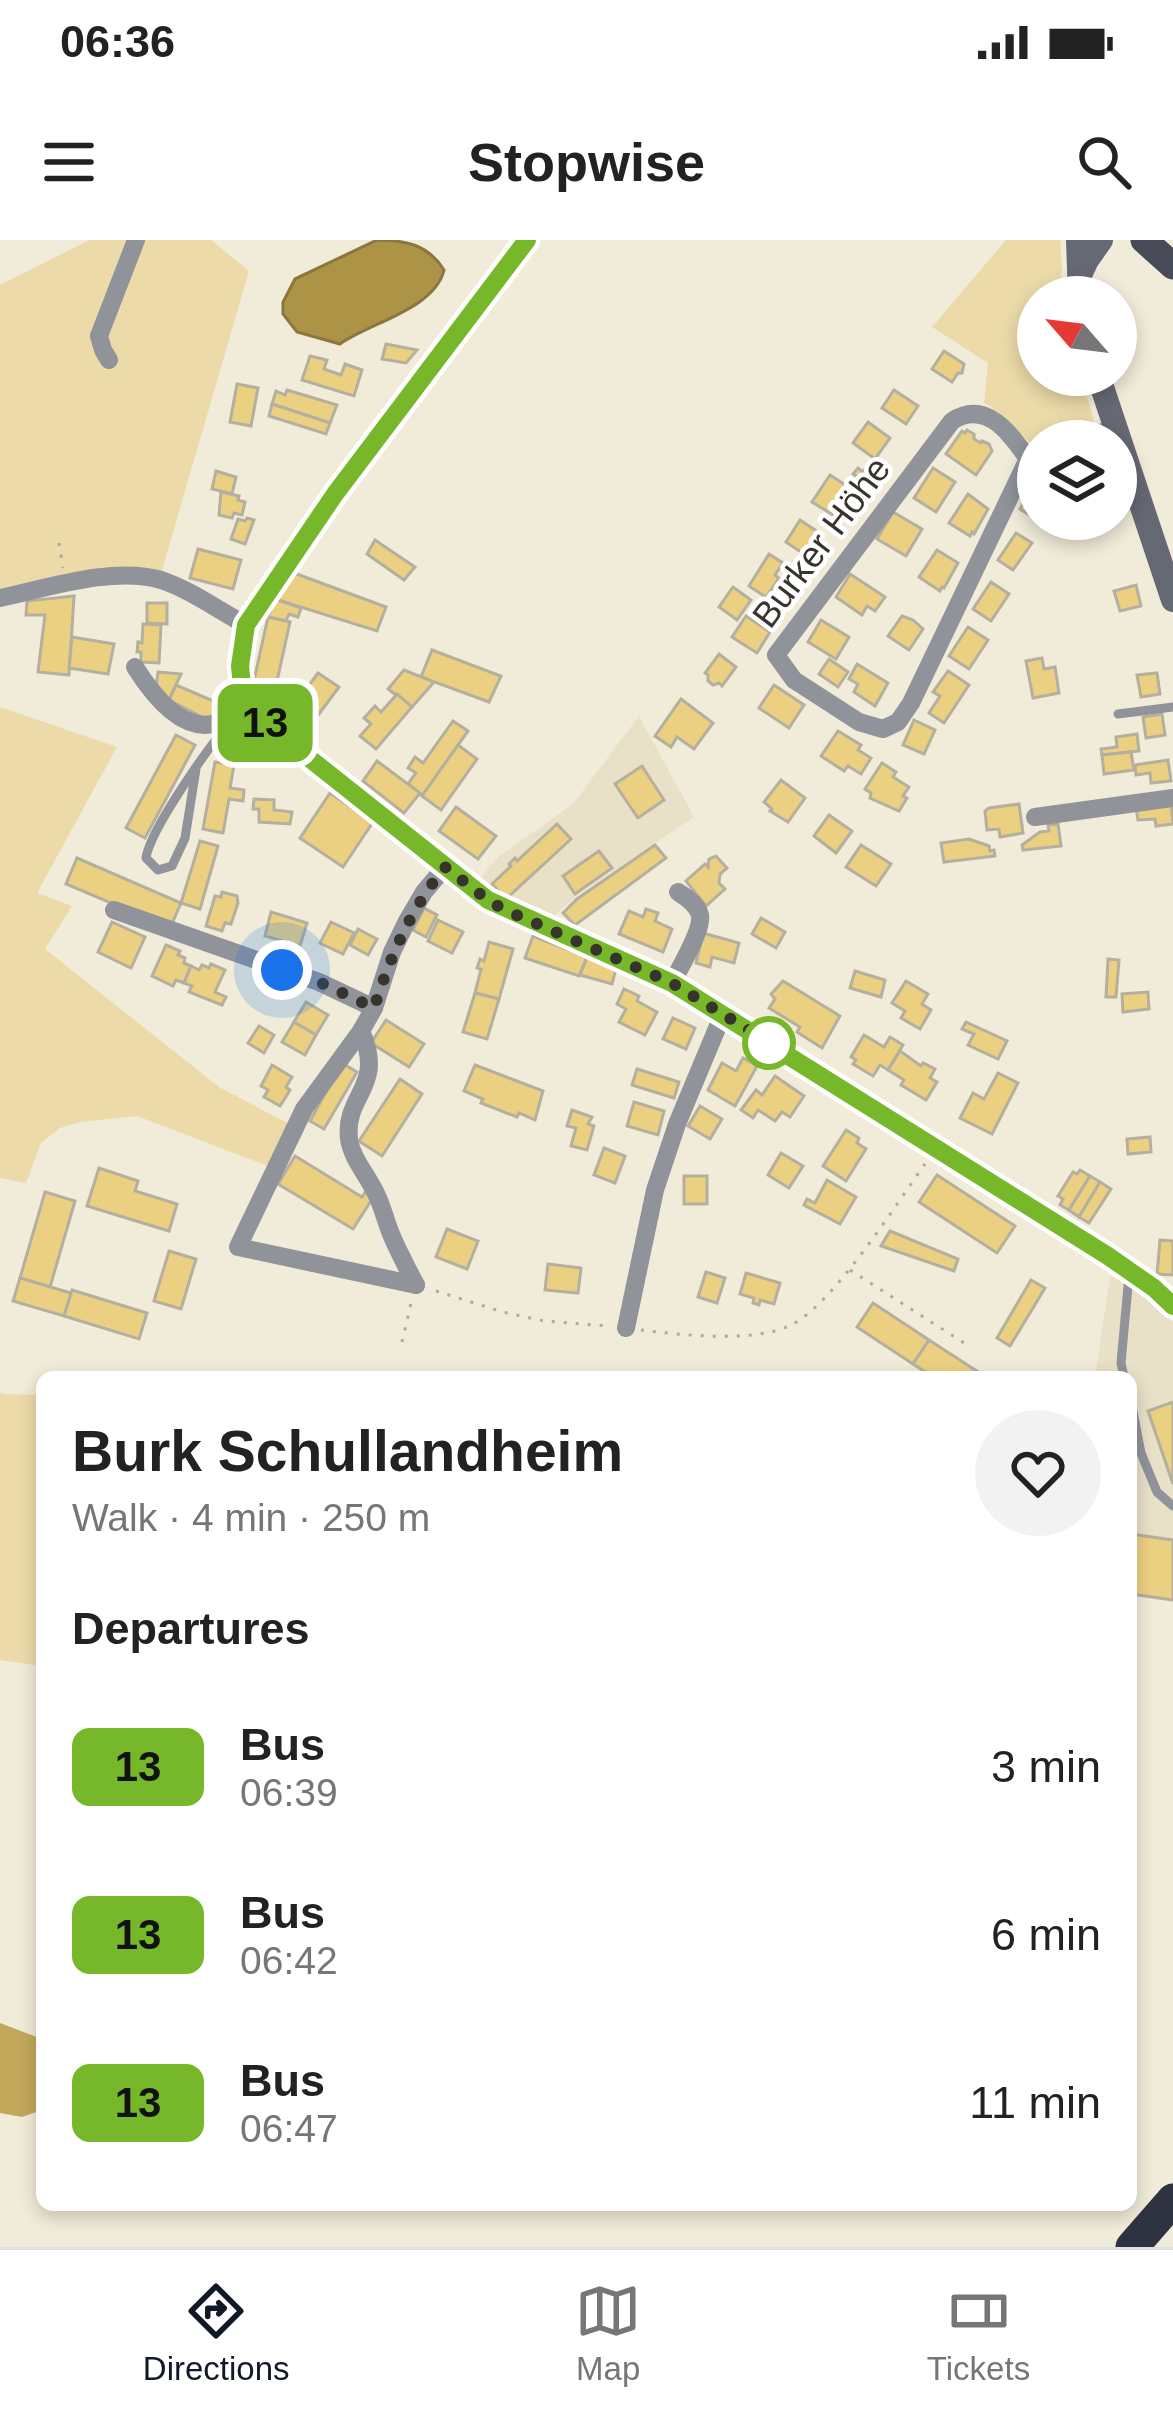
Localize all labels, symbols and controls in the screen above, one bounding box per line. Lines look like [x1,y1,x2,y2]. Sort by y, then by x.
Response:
text: 06:36 [60,16,175,67]
icon: menu [36,129,102,195]
icon: search [1071,129,1137,195]
text: Stopwise [468,132,705,192]
north arrow [1017,276,1137,396]
map controls [1017,276,1137,540]
button: layers [1017,420,1137,540]
street label: Burker Höhe [744,449,898,635]
line badge: 13 [211,684,319,762]
text: 13 [242,699,288,746]
your location [252,940,312,1000]
unlabelled marker [744,1018,794,1068]
button: heart [975,1410,1101,1536]
text: Burk Schullandheim [72,1419,623,1483]
text: Walk · 4 min · 250 m [72,1496,430,1539]
text: Departures [72,1603,310,1654]
text: Bus [240,1719,325,1770]
text: 3 min [991,1741,1101,1792]
text: 13 [115,1743,161,1790]
text: 06:39 [240,1771,338,1814]
text: Bus [240,1887,325,1938]
text: 6 min [991,1909,1101,1960]
text: 13 [115,1911,161,1958]
text: 06:42 [240,1939,338,1982]
text: Bus [240,2055,325,2106]
text: 11 min [969,2077,1101,2128]
text: 13 [115,2079,161,2126]
text: 06:47 [240,2107,338,2150]
tab: Directions [143,2278,290,2388]
tab: Map [575,2278,641,2388]
tab: Tickets [927,2278,1030,2388]

